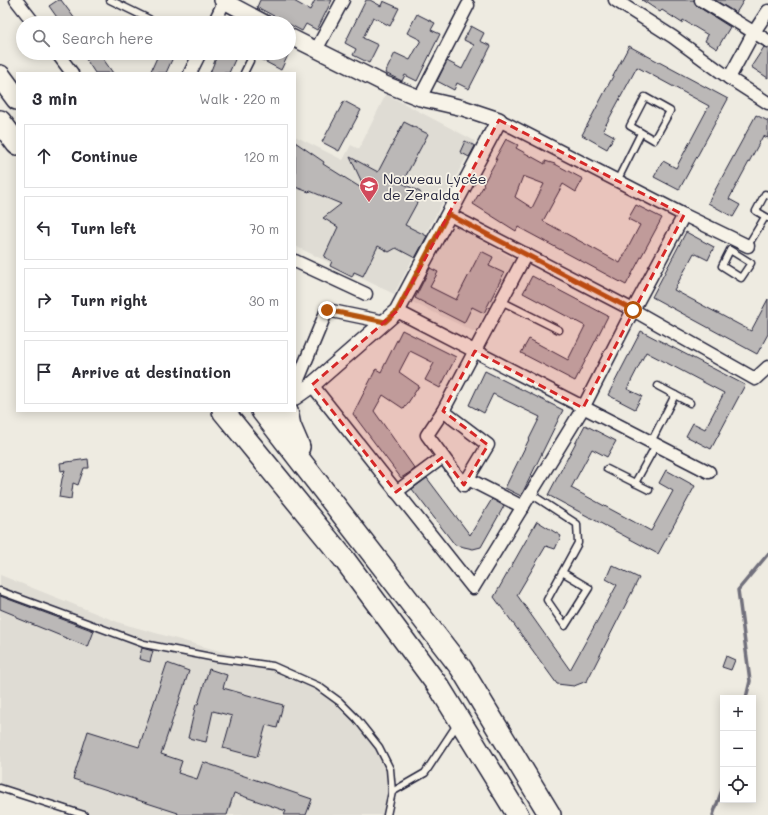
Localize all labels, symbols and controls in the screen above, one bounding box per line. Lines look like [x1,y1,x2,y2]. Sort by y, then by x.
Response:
search box [16,16,296,60]
icon: search [30,27,52,49]
text: Search here [62,28,153,48]
text: 3 min [32,87,77,109]
text: Walk · 220 m [199,90,280,107]
icon: ahead [33,145,55,167]
text: Continue [71,146,138,166]
text: 120 m [243,148,279,165]
place label: Nouveau Lycée de Zeralda [383,169,486,204]
school or university icon: Nouveau Lycée de Zeralda [358,175,380,203]
icon: left [33,217,55,239]
text: Turn left [71,218,136,238]
text: 70 m [249,220,279,237]
icon: right [33,289,55,311]
text: Turn right [71,290,148,310]
text: 30 m [249,292,279,309]
route end [318,301,336,319]
route start [624,301,642,319]
icon: arrive [33,361,55,383]
text: Arrive at destination [71,362,231,382]
map controls [720,695,756,803]
button: + [720,695,756,731]
button: − [720,731,756,767]
button: locate [720,767,756,803]

